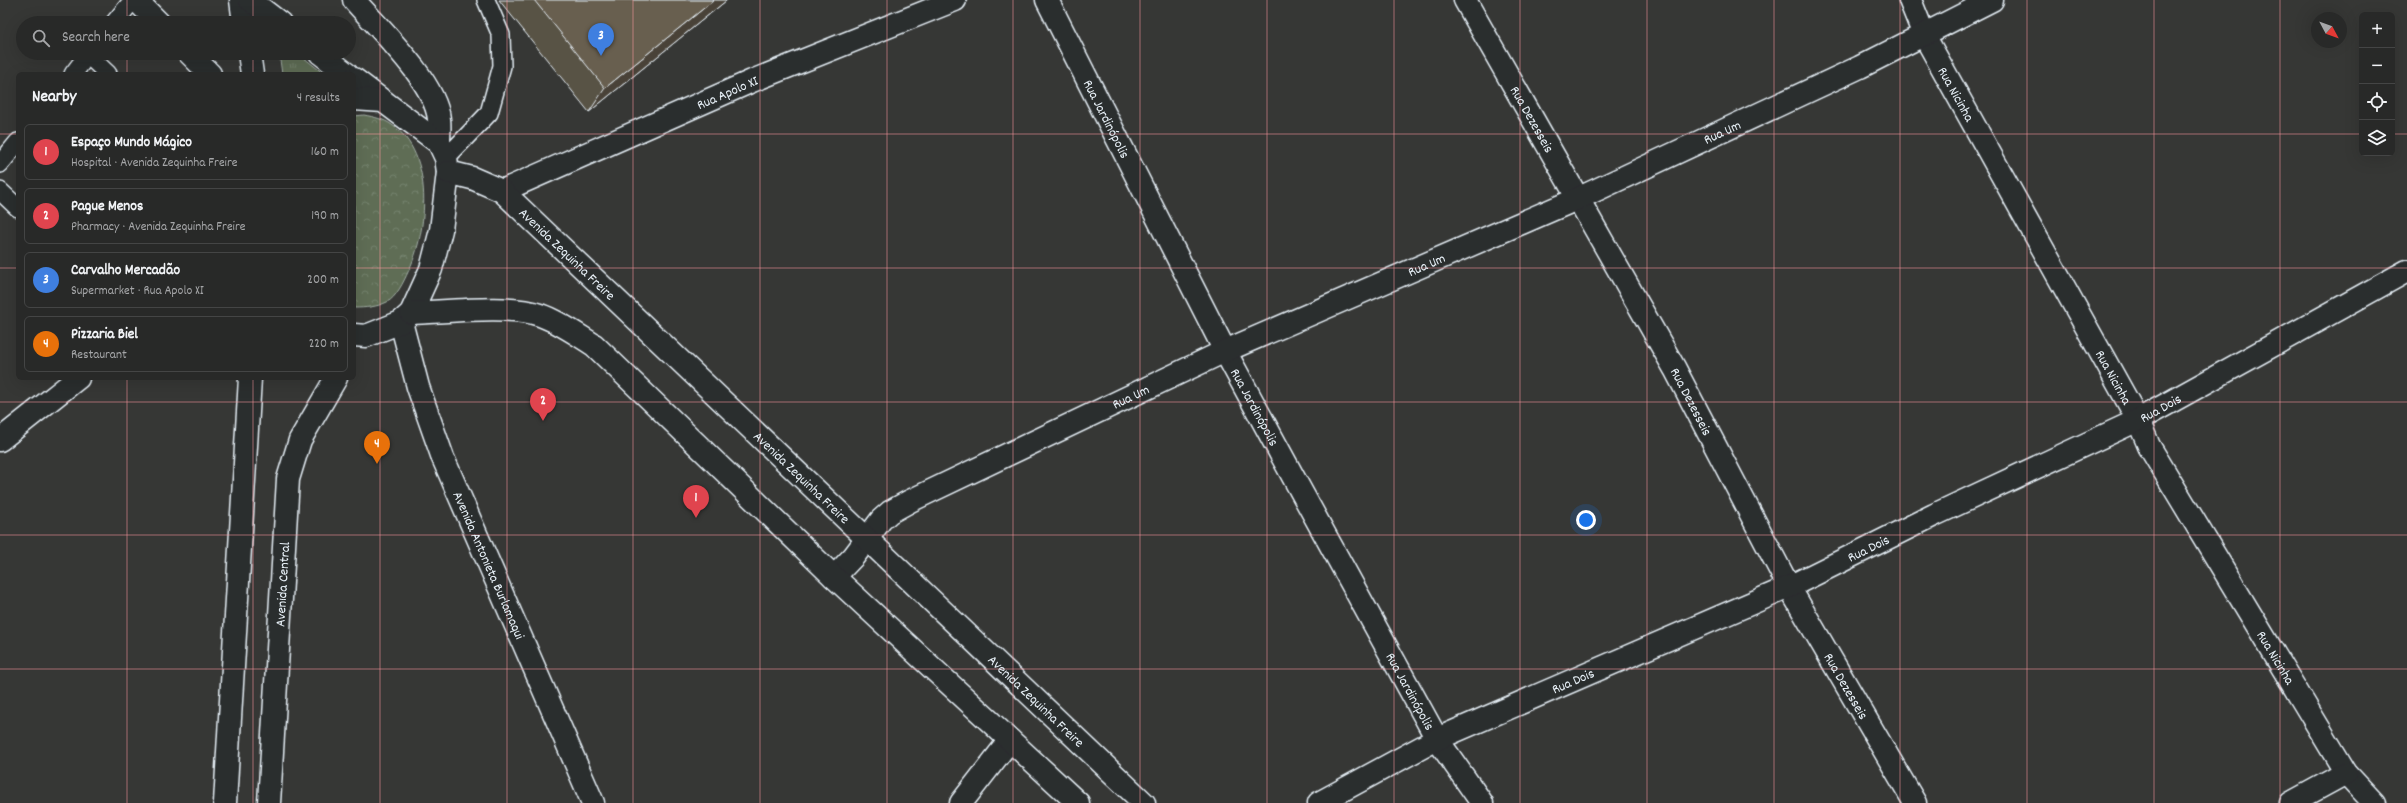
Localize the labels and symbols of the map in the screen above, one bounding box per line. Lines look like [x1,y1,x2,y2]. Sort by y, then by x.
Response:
north arrow [2311,12,2347,48]
pin: 3 [588,23,614,56]
street label: Rua Nicinha [1932,64,1978,126]
street label: Rua Apolo XI [694,71,762,116]
street label: Rua Jardinópolis [1077,77,1134,162]
street label: Rua Dezesseis [1504,83,1558,157]
street label: Rua Um [1701,116,1745,151]
street label: Avenida Zequinha Freire [513,204,619,306]
street label: Rua Um [1405,249,1449,283]
street label: Rua Nicinha [2089,347,2136,409]
street label: Rua Jardinópolis [1224,365,1283,450]
street label: Rua Dezesseis [1664,365,1716,440]
street label: Rua Um [1109,380,1153,415]
pin: 2 [530,388,556,421]
street label: Rua Dois [2137,390,2186,429]
street label: Avenida Zequinha Freire [748,428,853,529]
pin: 4 [364,431,390,464]
pin: 1 [683,485,709,518]
street label: Avenida Antonieta Burlamaqui [447,488,529,643]
your location [1576,510,1596,530]
street label: Rua Dois [1845,531,1894,568]
street label: Avenida Central [271,541,296,627]
street label: Rua Nicinha [2251,627,2299,689]
street label: Rua Jardinópolis [1380,650,1438,735]
street label: Rua Dezesseis [1818,650,1872,724]
street label: Avenida Zequinha Freire [983,651,1088,753]
street label: Rua Dois [1549,664,1598,700]

